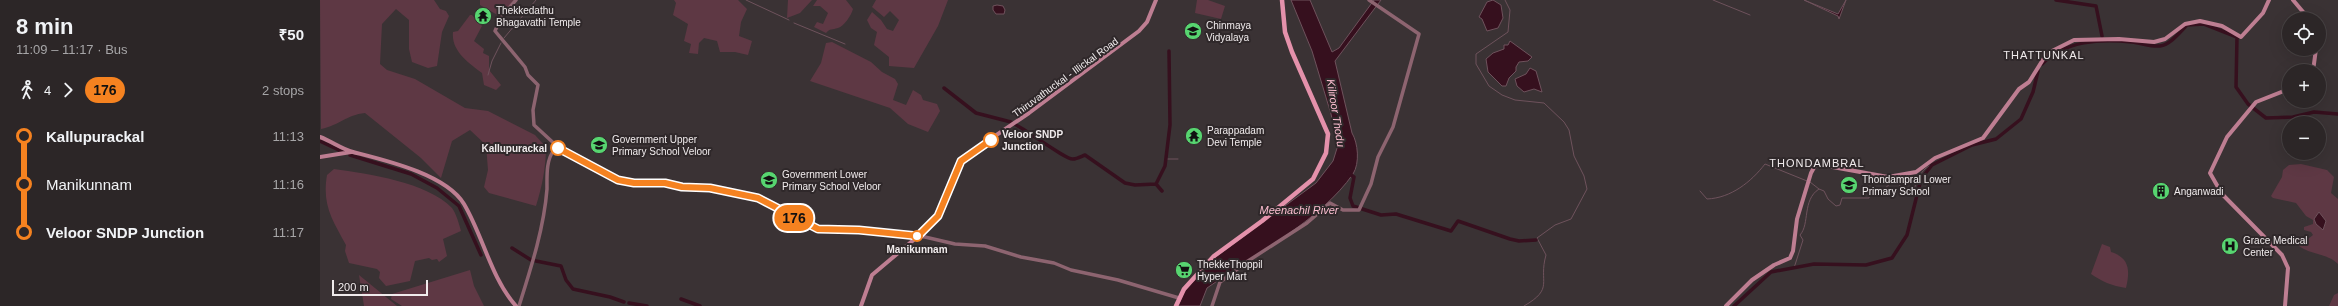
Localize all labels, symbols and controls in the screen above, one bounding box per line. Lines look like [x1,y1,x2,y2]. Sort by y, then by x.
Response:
place label: Thekkedathu Bhagavathi Temple [496,5,581,28]
temple icon: Thekkedathu Bhagavathi Temple [473,6,493,26]
map controls [2282,12,2326,160]
button: locate [2282,12,2326,56]
text: 8 min [16,14,73,39]
place label: Chinmaya Vidyalaya [1206,20,1251,43]
school or university icon: Chinmaya Vidyalaya [1183,21,1203,41]
text: ₹50 [279,26,304,43]
street label: Thiruvathuckal - Illickal Road [1010,35,1120,119]
text: 11:09 – 11:17 · Bus [16,42,128,57]
district label: THATTUNKAL [2003,49,2085,61]
button: + [2282,64,2326,108]
water label: Kiliroor Thodu [1325,78,1347,148]
icon: walk [16,79,38,101]
icon: forward [57,79,79,101]
text: 176 [93,82,117,98]
text: 4 [44,83,51,98]
text: 2 stops [262,83,304,98]
button: − [2282,116,2326,160]
place label: Parappadam Devi Temple [1207,125,1264,148]
temple icon: Parappadam Devi Temple [1184,126,1204,146]
text: Kallupurackal [46,128,144,145]
text: 11:13 [272,129,304,144]
place label: Veloor SNDP Junction [1002,129,1063,152]
marker: Veloor SNDP Junction [983,132,999,148]
place label: Government Upper Primary School Veloor [612,134,712,157]
school or university icon: Government Upper Primary School Veloor [589,135,609,155]
marker: Kallupurackal [550,140,566,156]
place label: Kallupurackal [481,143,547,154]
district label: THONDAMBRAL [1769,157,1865,169]
place label: Government Lower Primary School Veloor [782,169,882,192]
school or university icon: Government Lower Primary School Veloor [759,170,779,190]
place label: Thondampral Lower Primary School [1862,174,1952,197]
school or university icon: Thondampral Lower Primary School [1839,175,1859,195]
text: Manikunnam [46,176,132,193]
text: 11:16 [272,177,304,192]
building icon: Anganwadi [2151,181,2171,201]
place label: Anganwadi [2174,186,2223,197]
water label: Meenachil River [1260,204,1340,216]
line badge: 176 [771,205,817,231]
text: 176 [782,210,806,226]
text: Veloor SNDP Junction [46,224,204,241]
text: 11:17 [272,225,304,240]
marker: Manikunnam [911,230,923,242]
place label: Grace Medical Center [2243,235,2307,258]
hospital icon: Grace Medical Center [2220,236,2240,256]
place label: Manikunnam [886,244,948,255]
place label: ThekkeThoppil Hyper Mart [1197,259,1263,282]
supermarket icon: ThekkeThoppil Hyper Mart [1174,260,1194,280]
scale bar [332,278,428,297]
text: 200 m [338,281,369,293]

